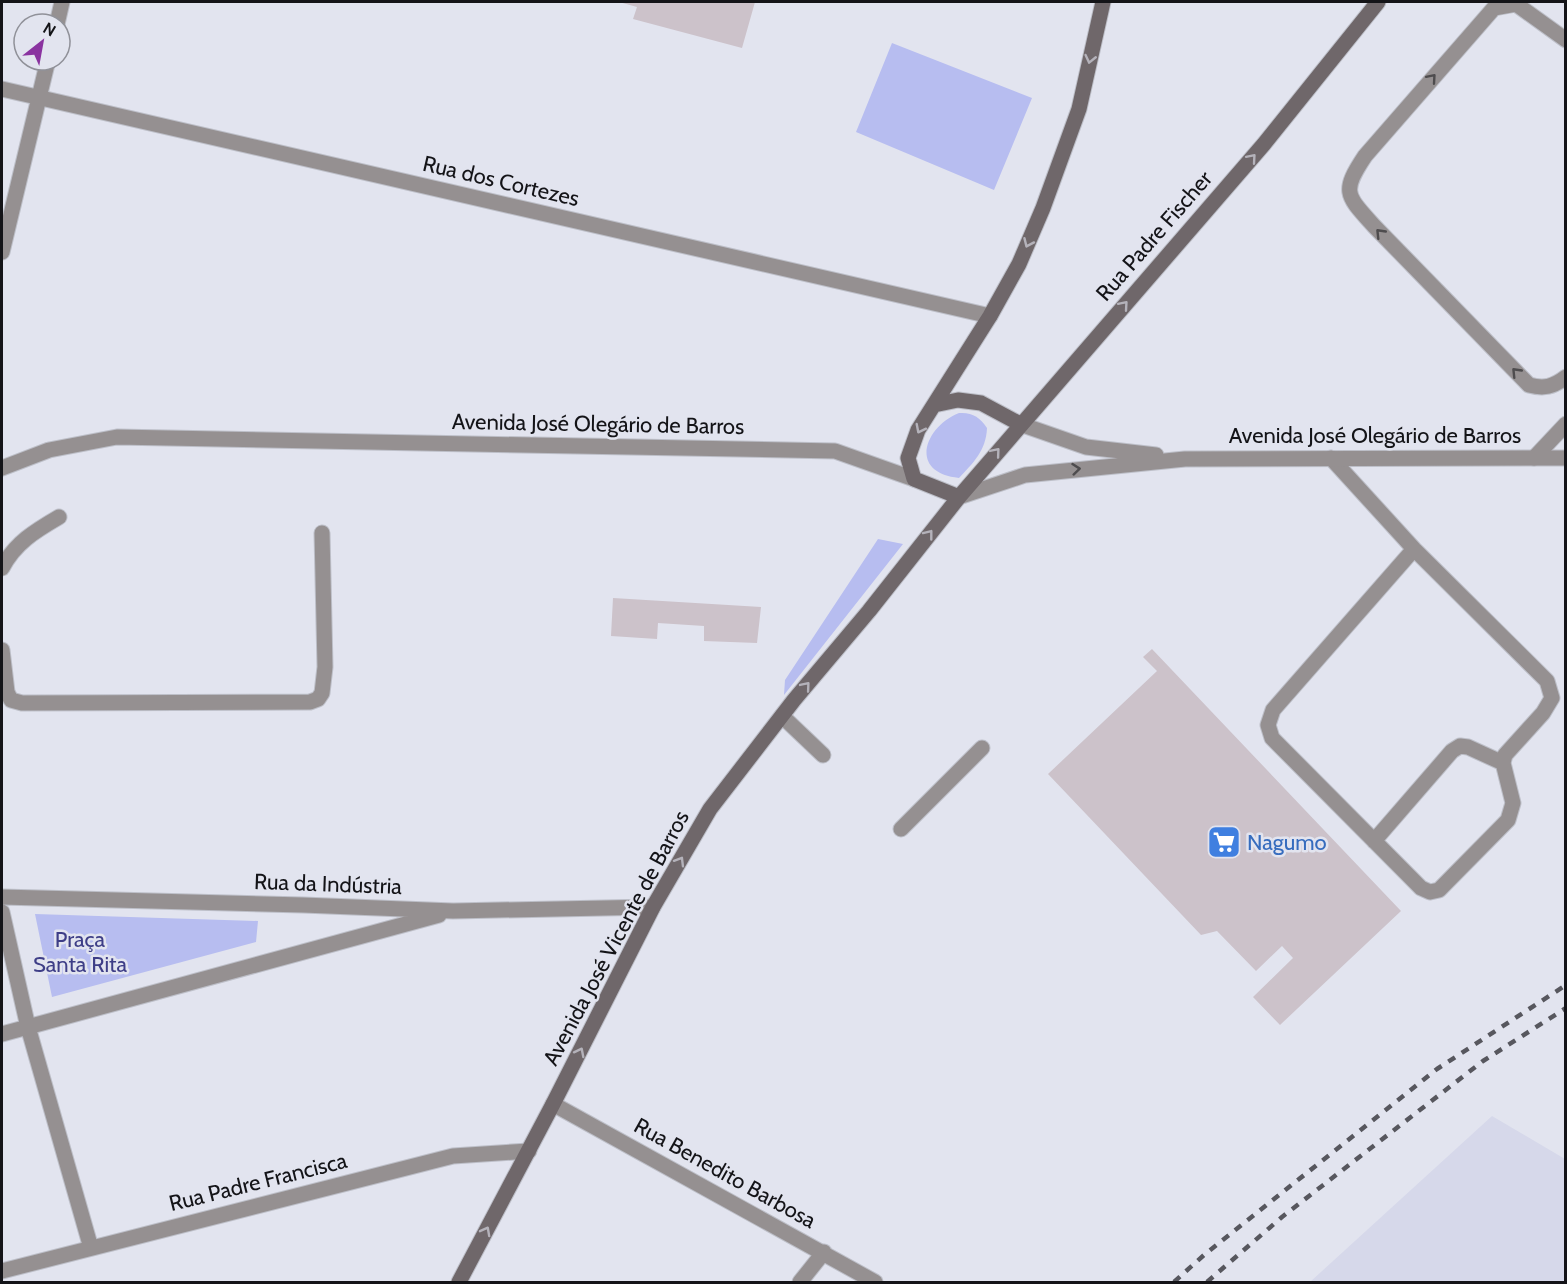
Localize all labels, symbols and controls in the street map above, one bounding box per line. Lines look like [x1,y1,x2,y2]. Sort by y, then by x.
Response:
north arrow [12,12,72,72]
text: N [40,19,59,41]
one-way arrow [1085,53,1098,63]
one-way arrow [1425,74,1436,85]
street label: Rua dos Cortezes [420,150,582,212]
one-way arrow [1245,154,1256,165]
street label: Rua Padre Fischer [1090,166,1218,306]
one-way arrow [1376,229,1387,239]
one-way arrow [1023,236,1035,247]
one-way arrow [1117,301,1128,312]
one-way arrow [1513,369,1524,380]
street label: Avenida José Olegário de Barros [452,408,744,440]
street label: Avenida José Olegário de Barros [1229,422,1521,449]
one-way arrow [915,423,927,434]
one-way arrow [989,448,1000,459]
one-way arrow [1072,463,1081,476]
one-way arrow [921,530,932,541]
one-way arrow [799,682,810,693]
street label: Avenida José Vicente de Barros [537,806,695,1070]
supermarket icon: Nagumo [1206,824,1242,860]
place label: Nagumo [1247,829,1327,856]
one-way arrow [673,857,684,867]
street label: Rua da Indústria [254,868,403,900]
park label: Praça Santa Rita [33,926,128,978]
one-way arrow [572,1047,584,1058]
street label: Rua Benedito Barbosa [629,1112,821,1234]
street label: Rua Padre Francisca [166,1147,350,1217]
one-way arrow [479,1226,491,1237]

